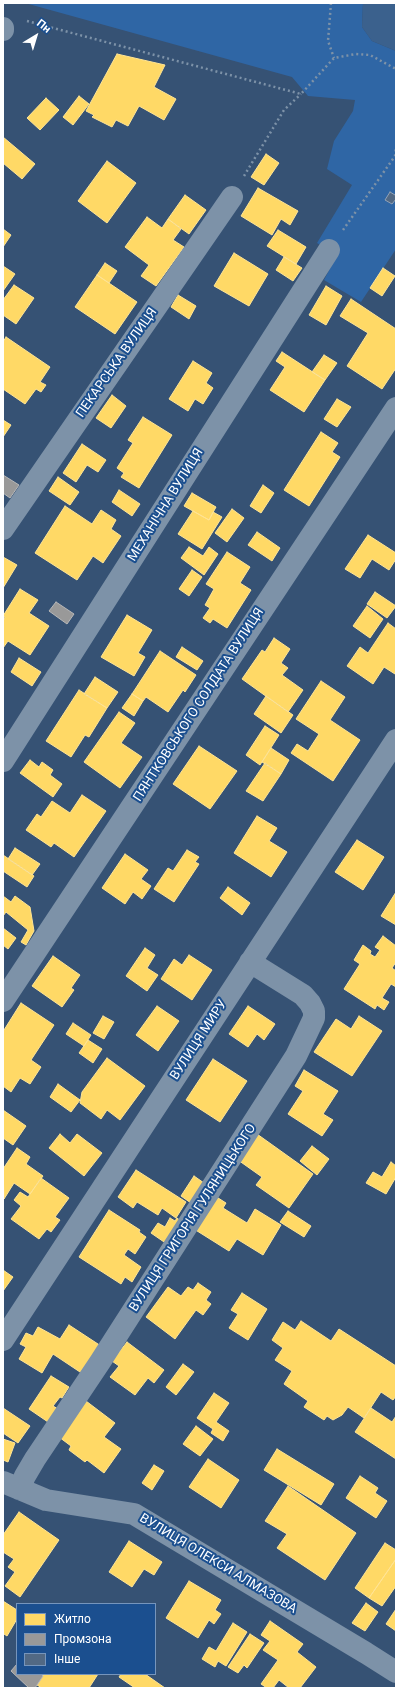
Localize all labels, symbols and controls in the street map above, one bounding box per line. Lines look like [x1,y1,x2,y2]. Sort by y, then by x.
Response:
north arrow [16,16,56,56]
text: Пн [34,17,53,36]
street label: ПЕКАРСЬКА ВУЛИЦЯ [73,305,161,421]
street label: МЕХАНІЧНА ВУЛИЦЯ [125,446,207,564]
street label: ПЯНТКОВСЬКОГО СОЛДАТА ВУЛИЦЯ [131,605,267,805]
street label: ВУЛИЦЯ МИРУ [167,997,231,1083]
street label: ВУЛИЦЯ ГРИГОРІЯ ГУЛЯНИЦЬКОГО [126,1121,260,1315]
street label: ВУЛИЦЯ ОЛЕКСИ АЛМАЗОВА [137,1511,299,1617]
legend [16,1603,156,1675]
text: Житло [54,1612,91,1626]
text: Промзона [54,1632,111,1646]
text: Інше [54,1652,80,1666]

